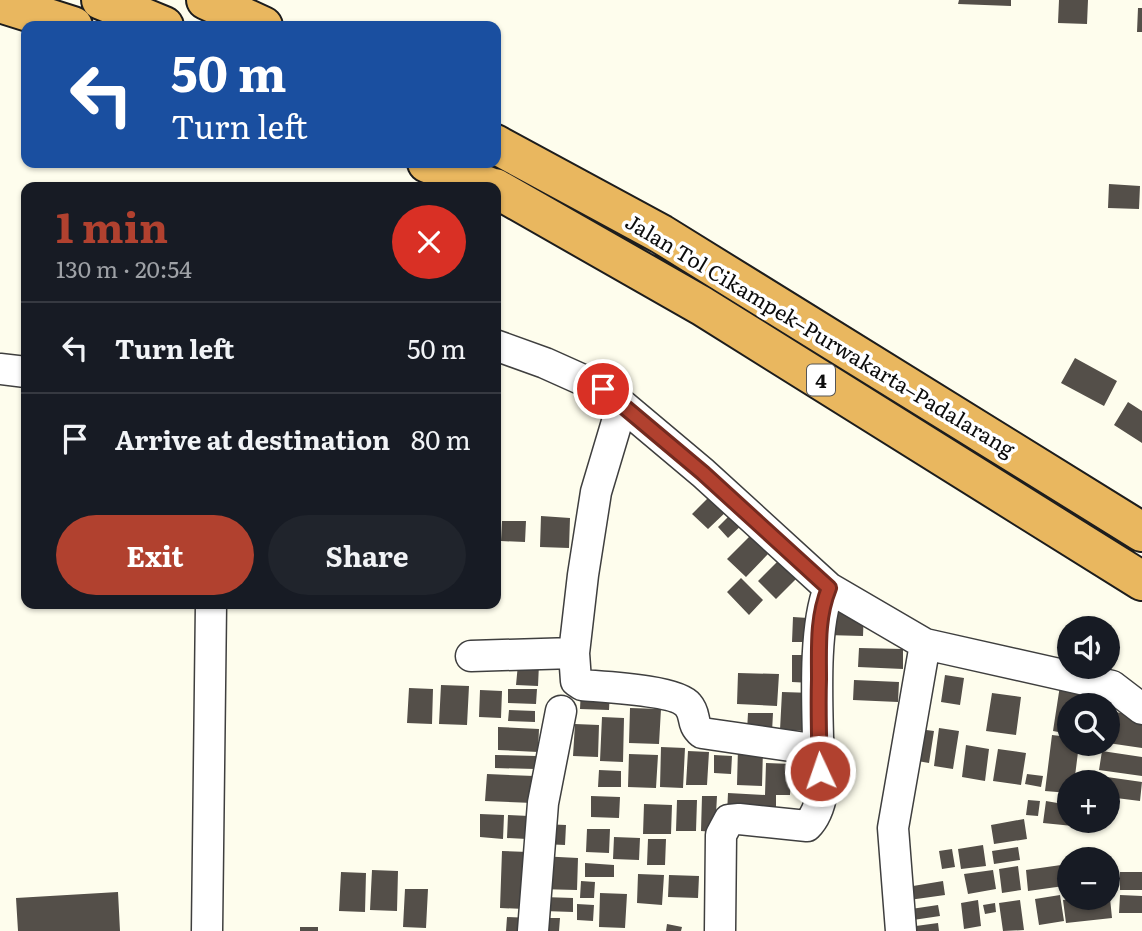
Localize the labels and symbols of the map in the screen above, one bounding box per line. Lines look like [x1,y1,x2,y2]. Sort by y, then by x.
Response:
street label: Jalan Tol Cikampek–Purwakarta–Padalarang [620,205,1022,463]
pin [573,359,633,419]
road number: 4 [807,364,835,396]
position arrow [783,734,857,808]

